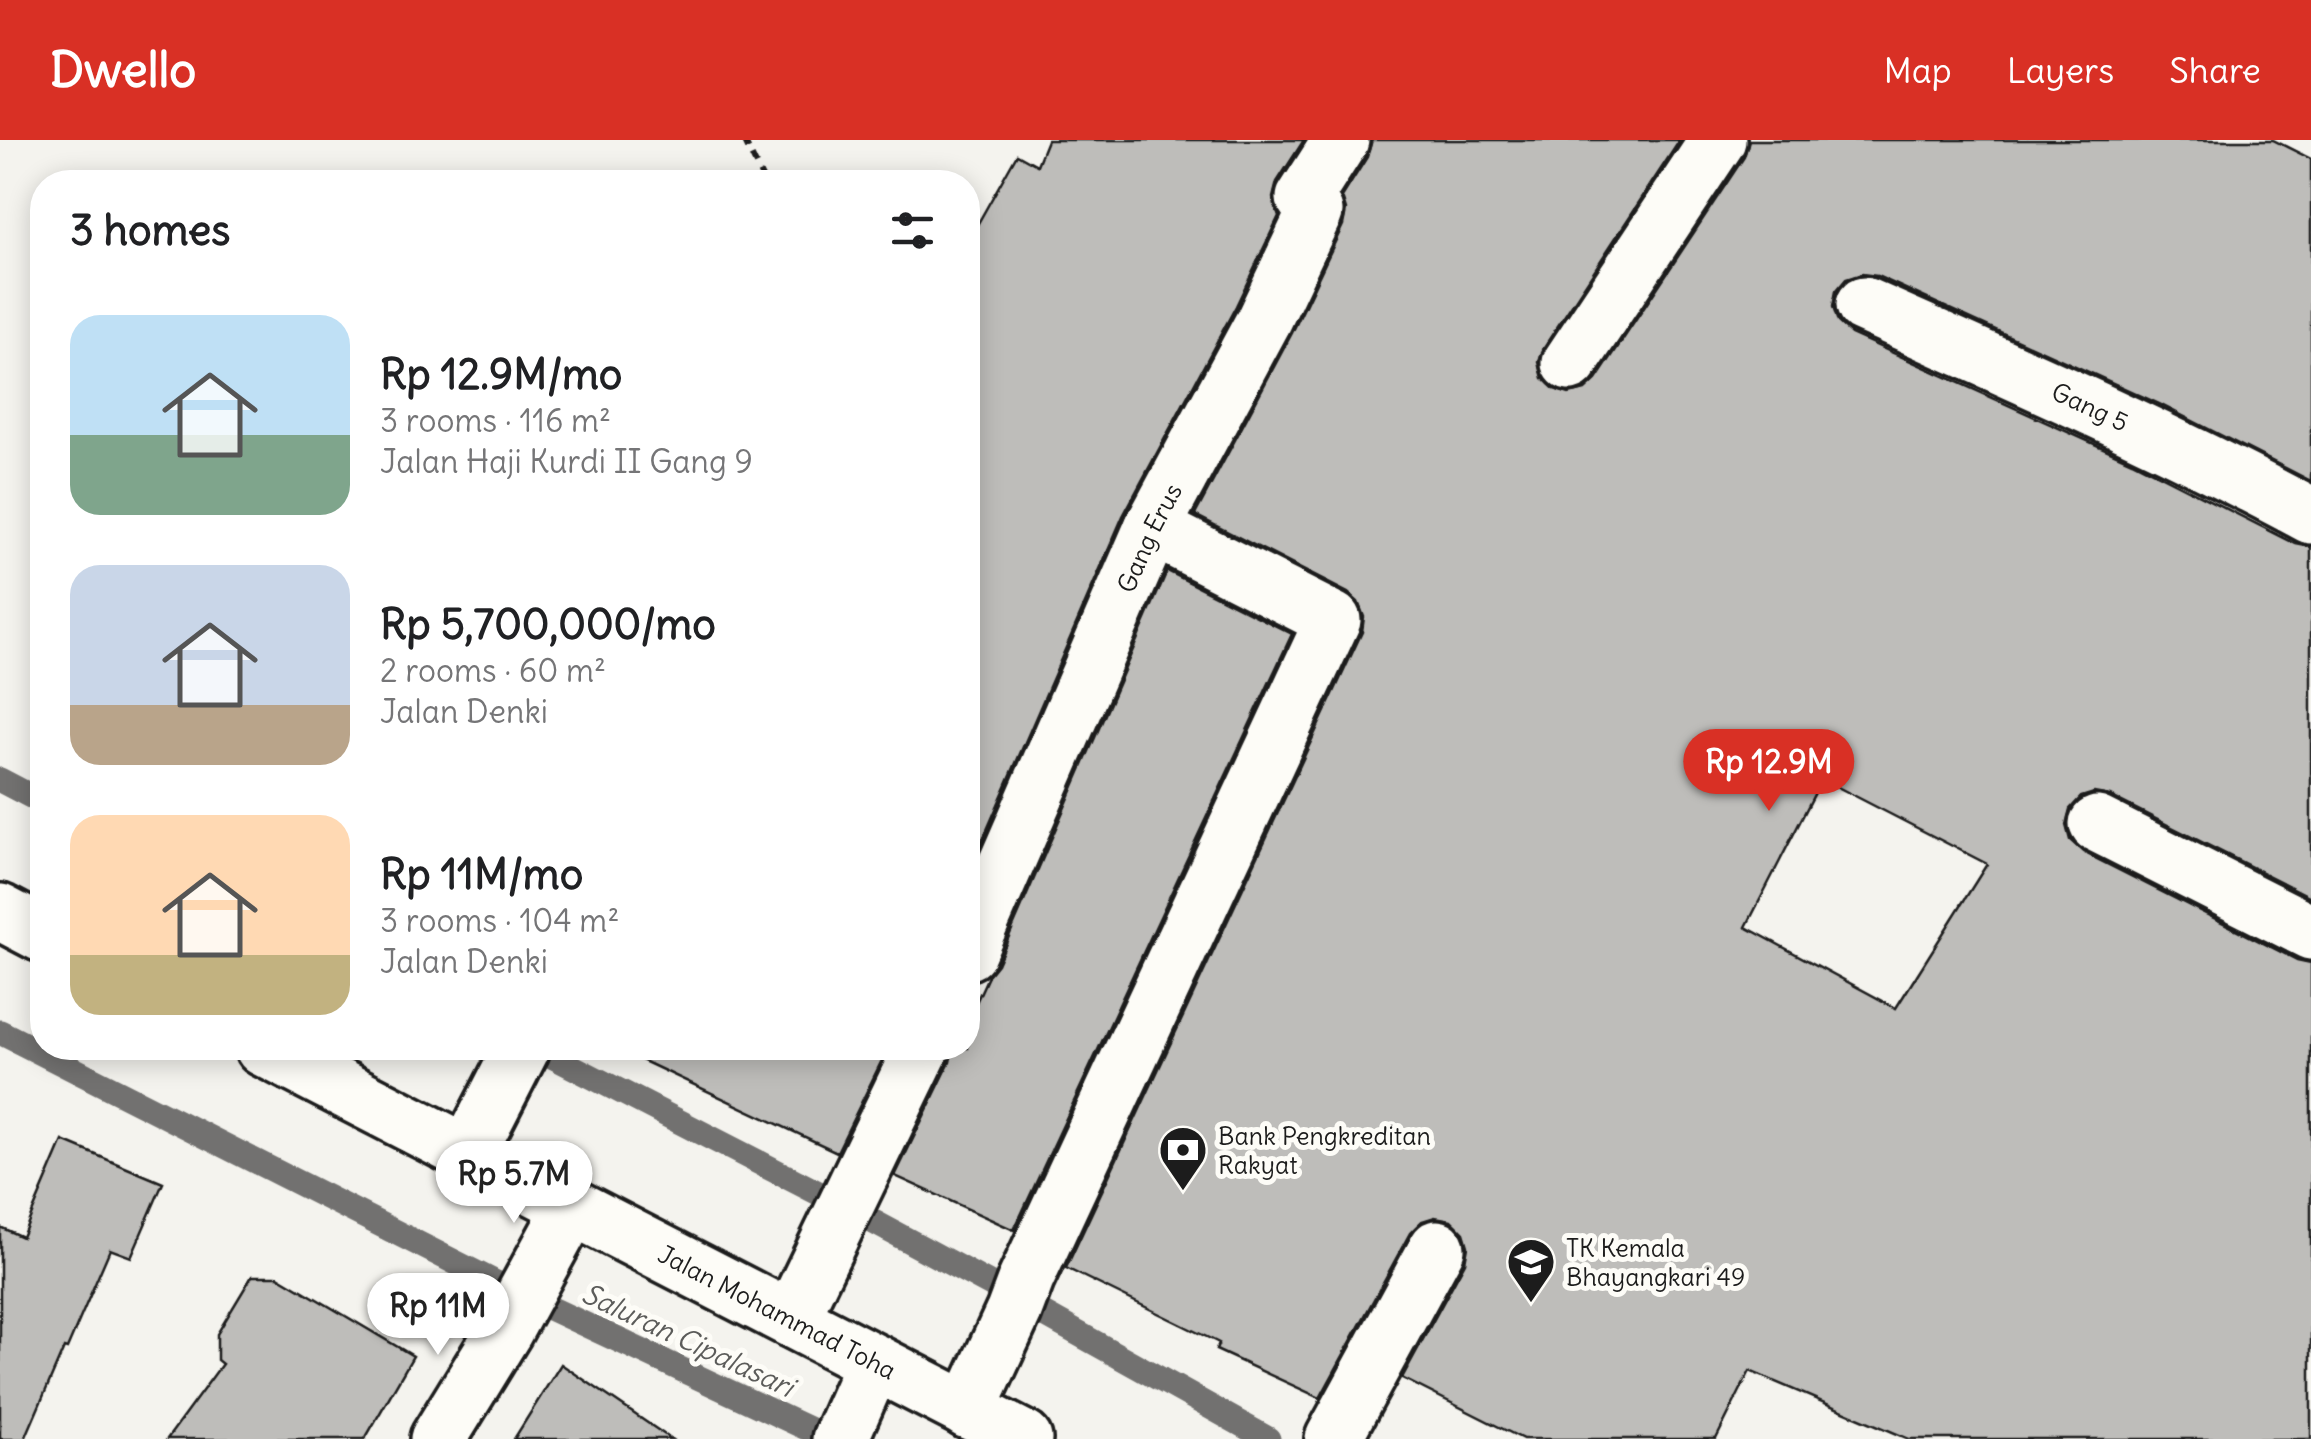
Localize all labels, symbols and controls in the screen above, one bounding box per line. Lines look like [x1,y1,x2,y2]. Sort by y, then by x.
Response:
text: Dwello [50,40,196,100]
text: Map [1884,48,1952,92]
text: Layers [2007,48,2114,92]
text: Share [2169,48,2261,92]
icon: filters [885,203,940,258]
text: 3 homes [70,204,230,256]
text: Rp 12.9M/mo [380,348,622,400]
icon: home [150,355,270,475]
street label: Gang 5 [2047,375,2134,438]
text: 3 rooms · 116 m² [380,400,611,441]
text: Jalan Haji Kurdi II Gang 9 [380,441,753,482]
street label: Gang Erus [1110,478,1189,598]
text: Rp 5,700,000/mo [380,598,716,650]
icon: home [150,605,270,725]
text: 2 rooms · 60 m² [380,650,606,691]
text: Jalan Denki [380,691,548,732]
pin: Rp 12.9M [1666,729,1872,814]
text: Rp 12.9M [1705,741,1833,782]
text: Rp 11M/mo [380,848,583,900]
icon: home [150,855,270,975]
text: 3 rooms · 104 m² [380,900,619,941]
text: Jalan Denki [380,941,548,982]
place label: Bank Pengkreditan Rakyat [1218,1120,1431,1181]
bank icon: Bank Pengkreditan Rakyat [1157,1124,1209,1192]
pin: Rp 5.7M [422,1141,606,1226]
text: Rp 5.7M [458,1153,570,1194]
place label: TK Kemala Bhayangkari 49 [1566,1232,1745,1293]
school or university icon: TK Kemala Bhayangkari 49 [1505,1236,1557,1304]
street label: Jalan Mohammad Toha [653,1238,901,1386]
pin: Rp 11M [357,1273,519,1358]
water label: Saluran Cipalasari [576,1275,803,1406]
text: Rp 11M [389,1285,487,1326]

